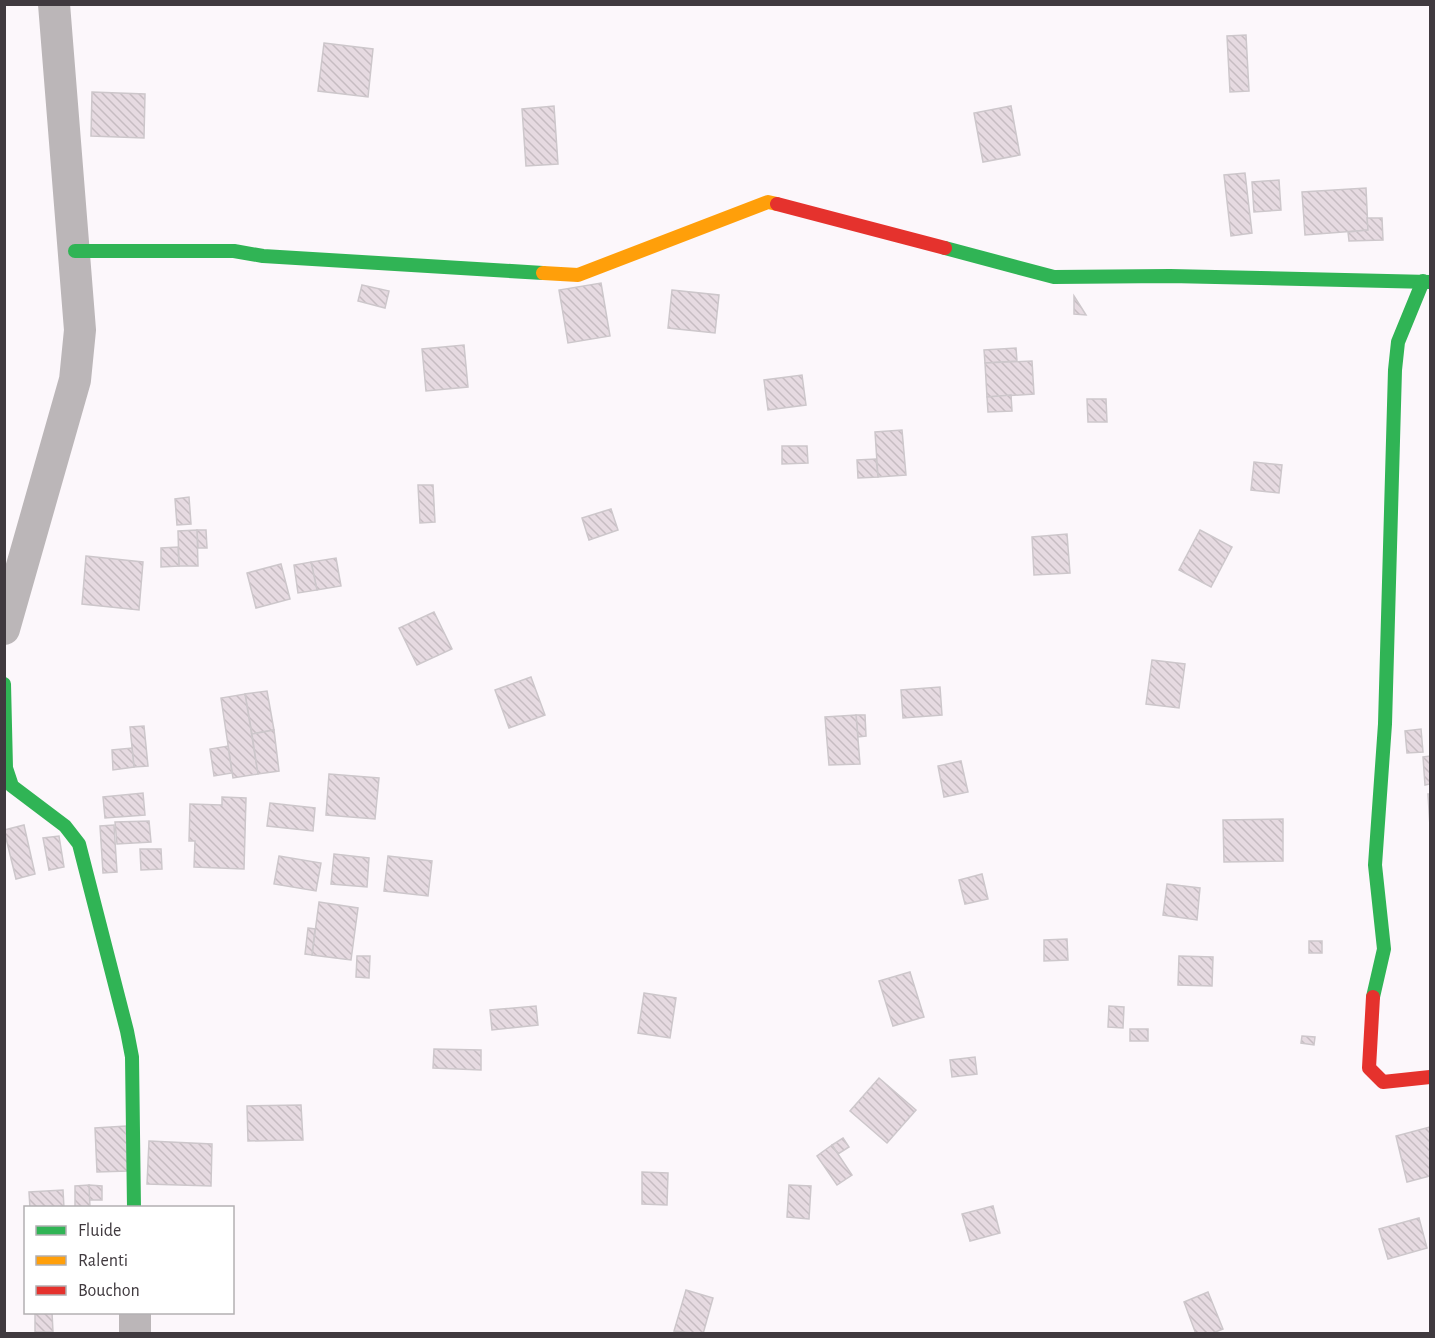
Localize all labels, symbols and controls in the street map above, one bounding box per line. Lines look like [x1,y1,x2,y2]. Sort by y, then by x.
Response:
legend [24,1206,234,1314]
text: Fluide [78,1222,121,1240]
text: Ralenti [78,1252,128,1270]
text: Bouchon [78,1282,140,1300]

